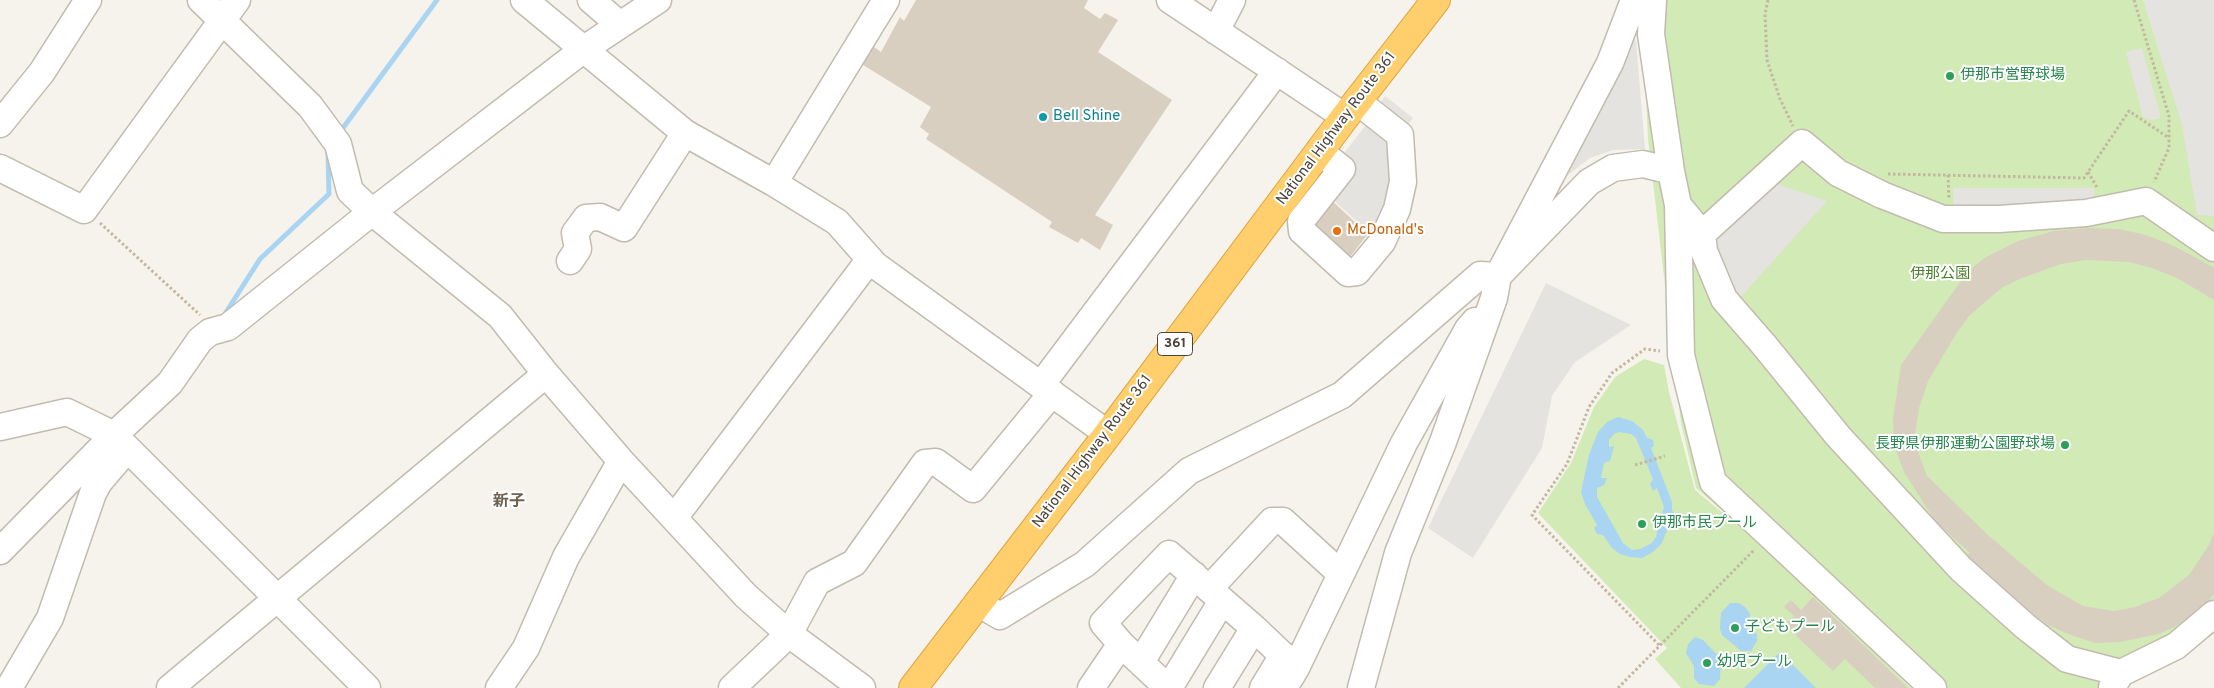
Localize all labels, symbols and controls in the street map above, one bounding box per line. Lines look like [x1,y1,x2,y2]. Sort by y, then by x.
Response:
street label: National Highway Route 361 [1273,49,1401,209]
place label: 伊那市営野球場 [1960,67,2065,85]
marker: 伊那市営野球場 [1944,70,1956,82]
place label: Bell Shine [1053,108,1120,126]
marker: Bell Shine [1037,111,1049,123]
place label: McDonald's [1347,222,1424,240]
marker: McDonald's [1331,225,1343,237]
park label: 伊那公園 [1910,266,1970,284]
road number: 361 [1158,332,1192,356]
street label: National Highway Route 361 [1029,372,1157,532]
place label: 長野県伊那運動公園野球場 [1875,436,2055,454]
marker: 長野県伊那運動公園野球場 [2059,439,2071,451]
district label: 新子 [493,493,525,513]
place label: 伊那市民プール [1652,515,1757,533]
marker: 伊那市民プール [1636,518,1648,530]
place label: 子どもプール [1745,619,1835,637]
marker: 子どもプール [1729,622,1741,634]
place label: 幼児プール [1717,654,1792,672]
marker: 幼児プール [1701,657,1713,669]

